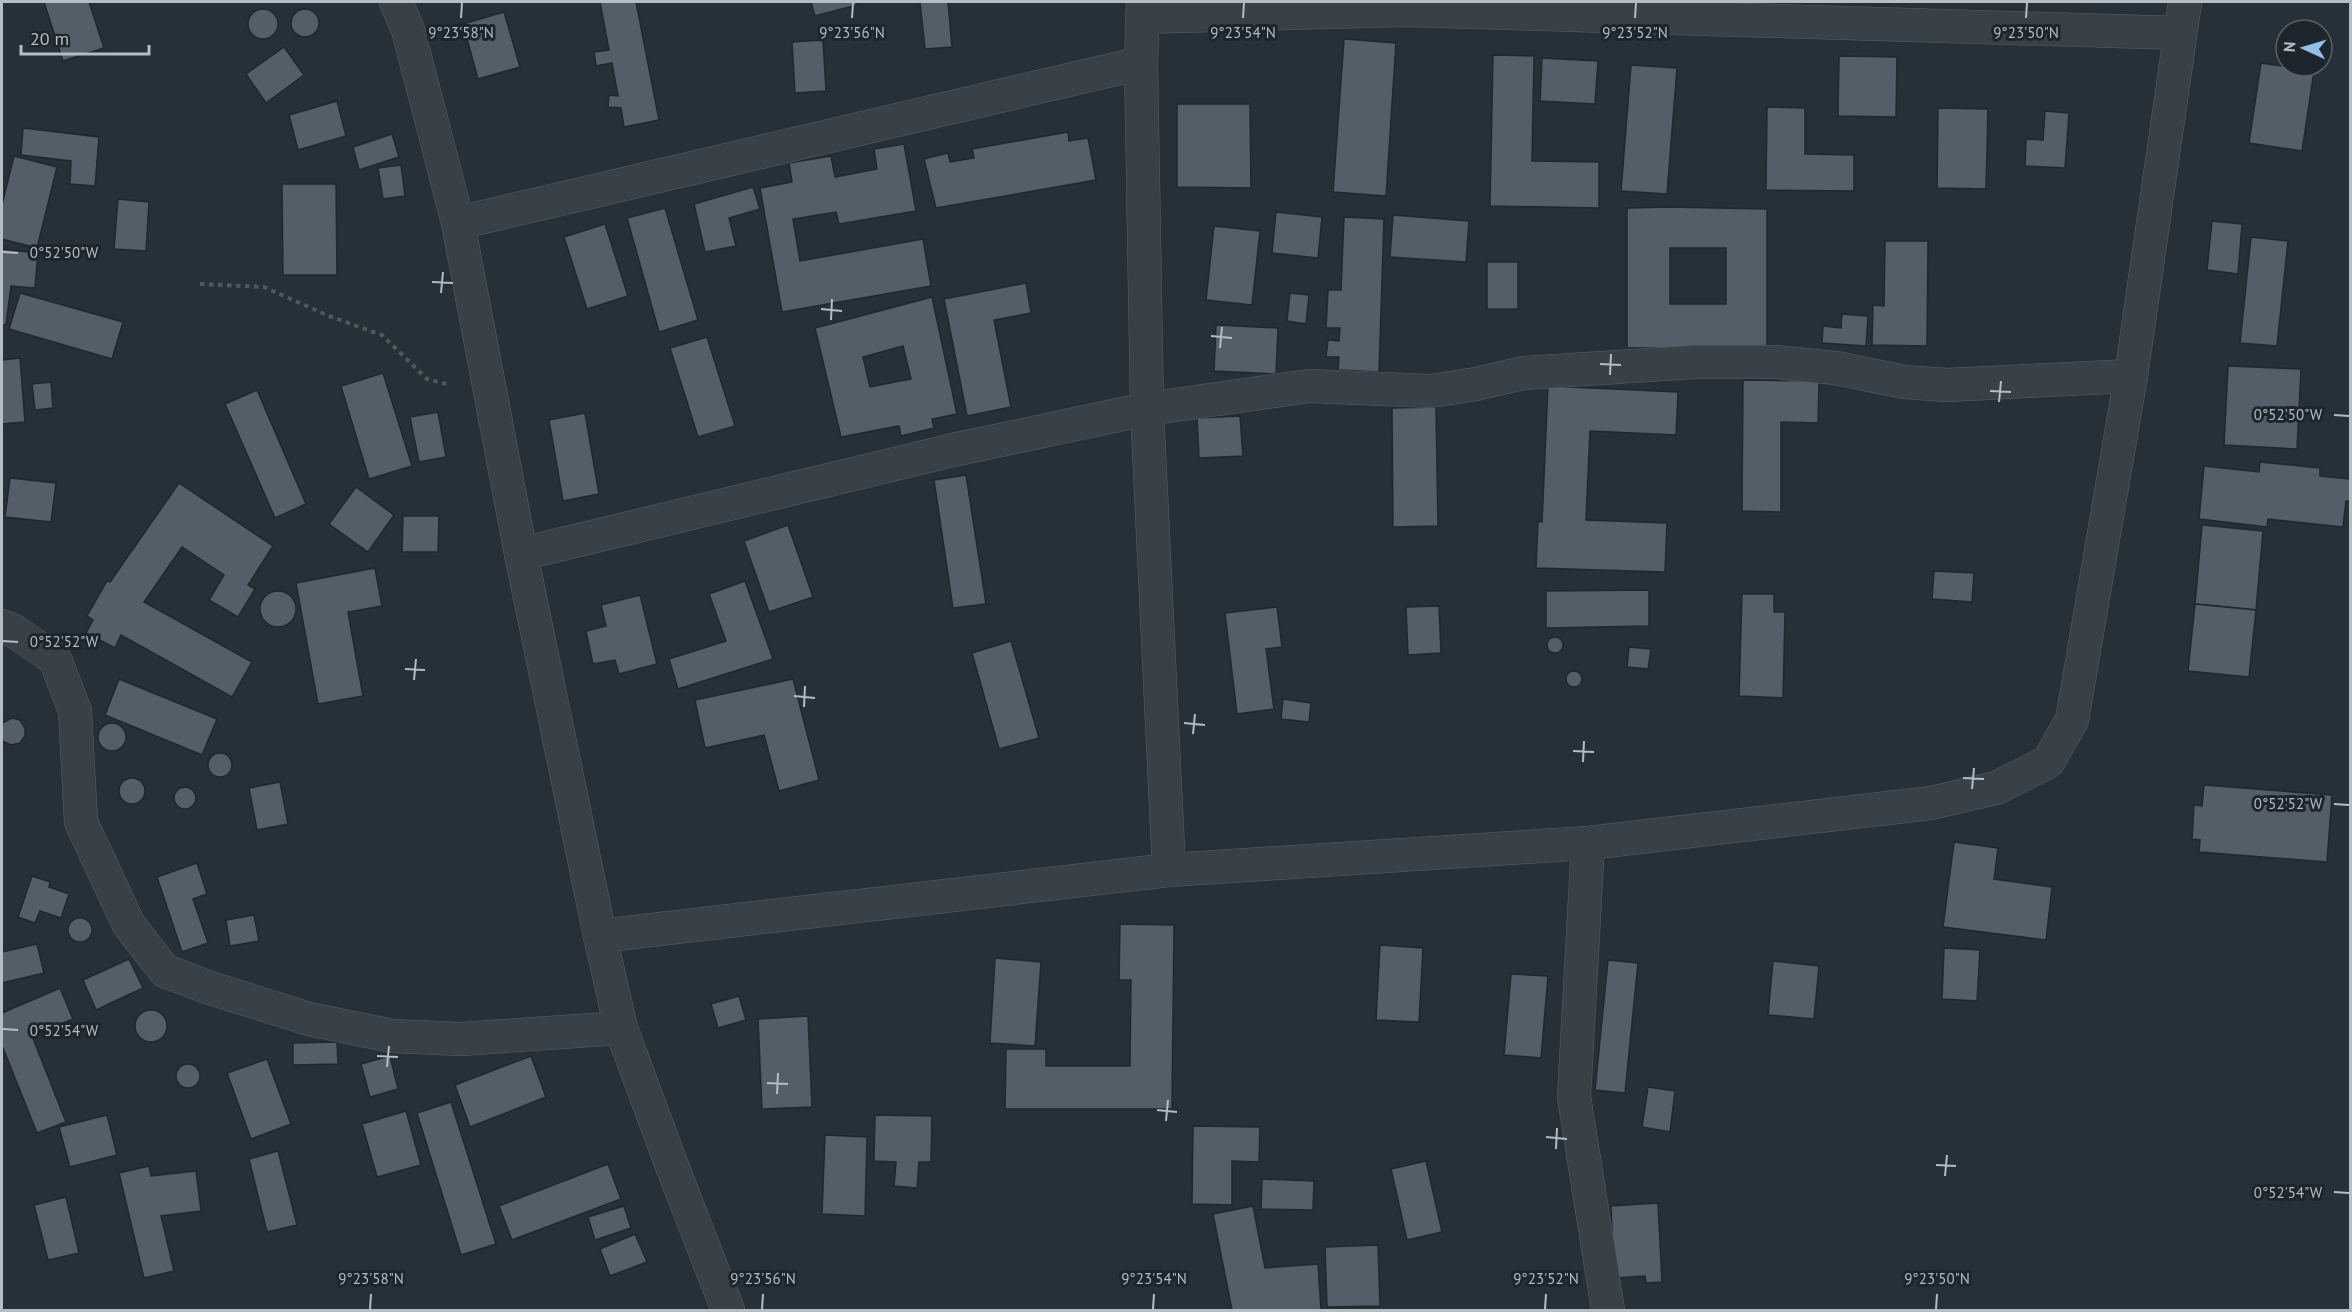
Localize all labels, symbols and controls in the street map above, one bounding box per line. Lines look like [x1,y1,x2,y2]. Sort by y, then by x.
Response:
scale bar [21,18,148,56]
north arrow [2274,18,2334,78]
text: 9°23'58"N [428,23,494,42]
text: 9°23'56"N [819,23,885,42]
text: 9°23'54"N [1210,23,1276,42]
text: 9°23'52"N [1602,23,1668,42]
text: 9°23'50"N [1993,23,2059,42]
text: 20 m [30,27,69,50]
text: N [2279,41,2299,53]
text: 0°52'50"W [30,243,99,262]
text: 0°52'50"W [2254,405,2323,424]
text: 0°52'52"W [30,632,99,651]
text: 0°52'52"W [2254,794,2323,813]
text: 0°52'54"W [30,1021,99,1040]
text: 0°52'54"W [2254,1183,2323,1202]
text: 9°23'58"N [338,1269,404,1288]
text: 9°23'56"N [730,1269,796,1288]
text: 9°23'54"N [1121,1269,1187,1288]
text: 9°23'52"N [1513,1269,1579,1288]
text: 9°23'50"N [1904,1269,1970,1288]

